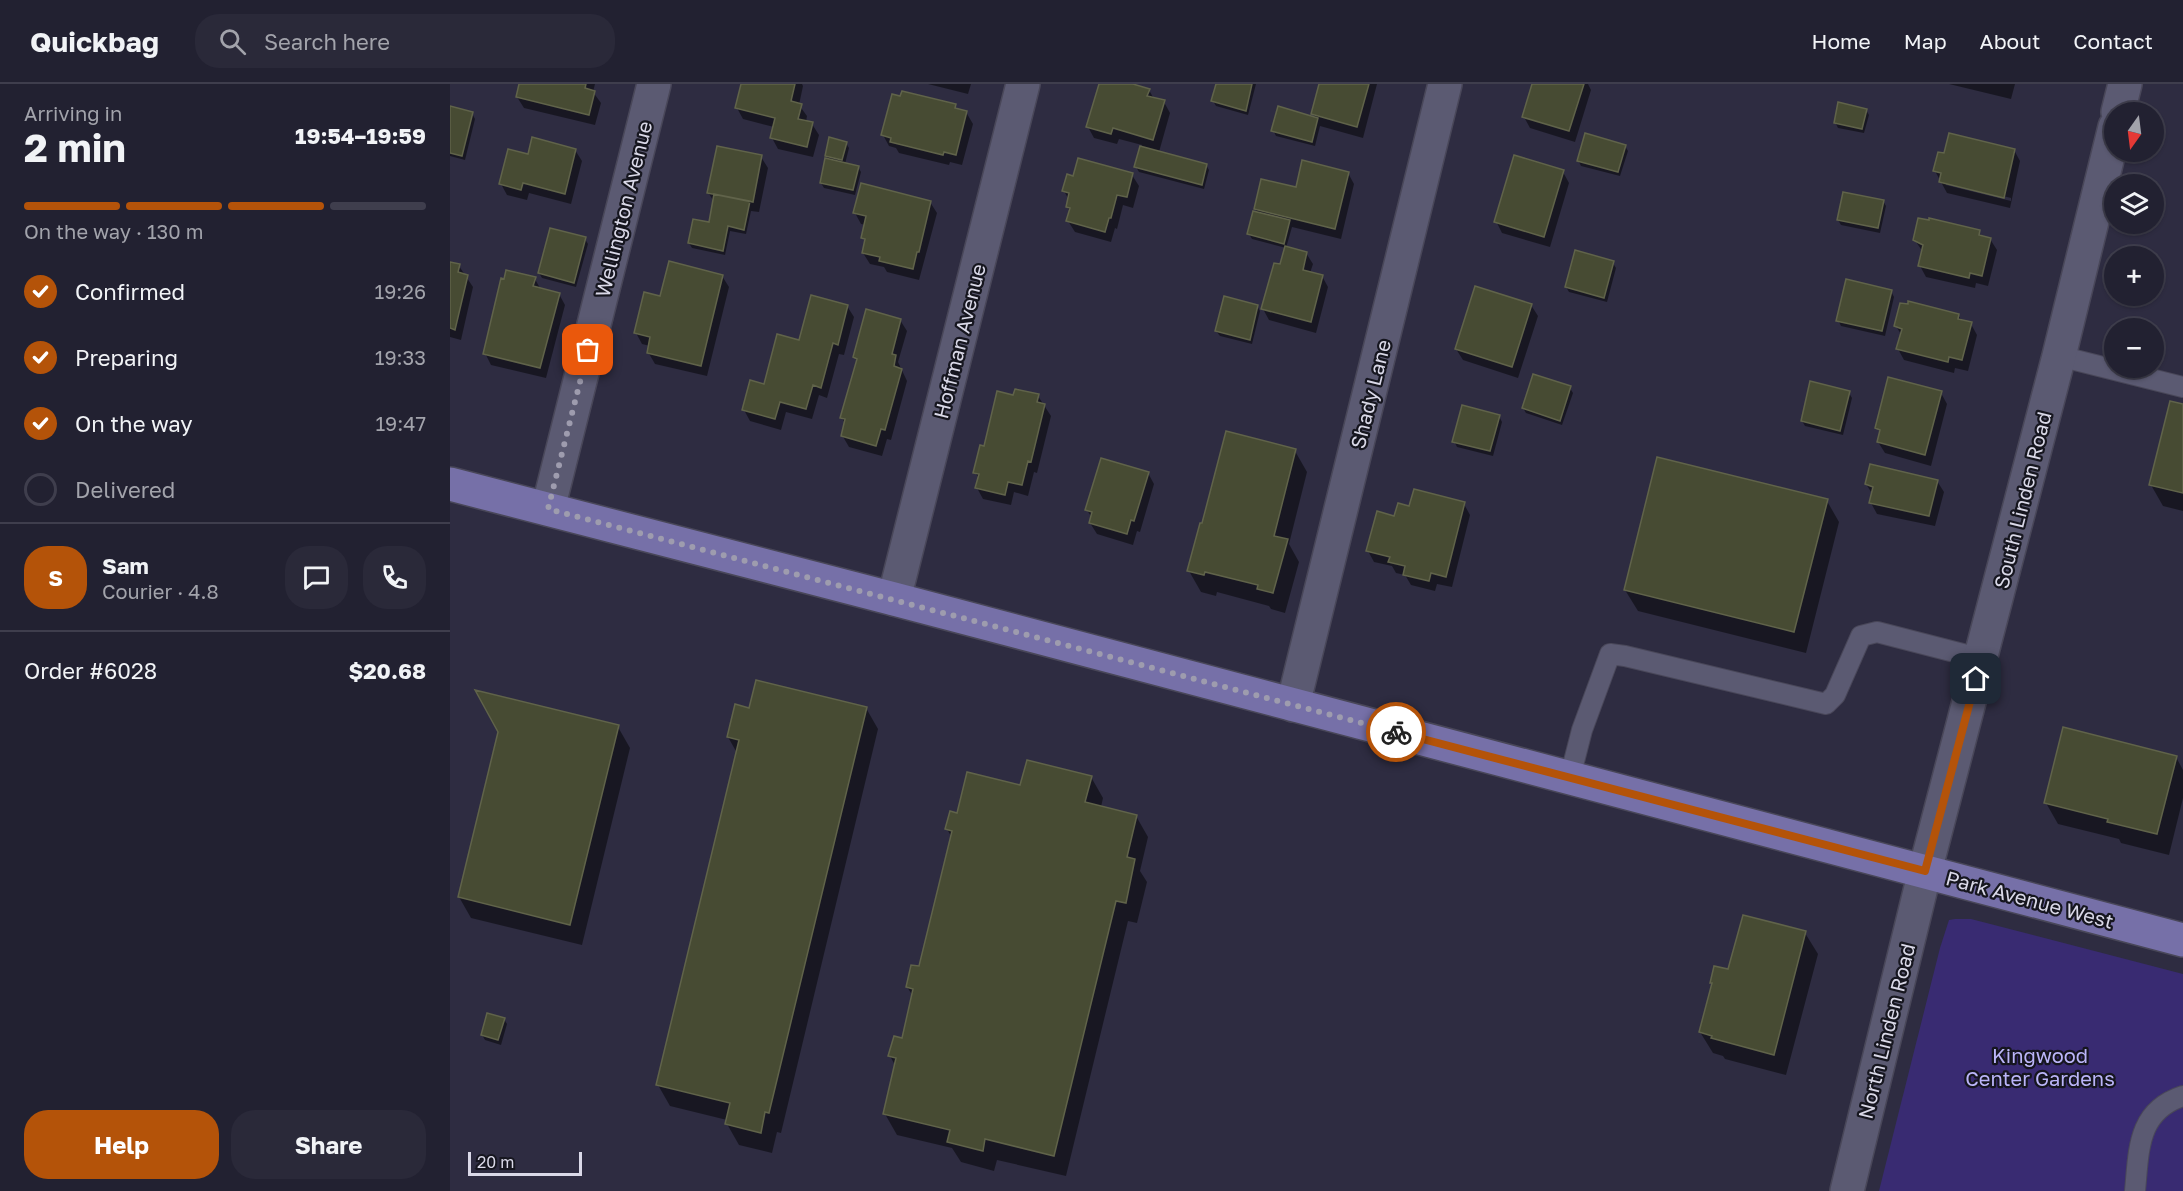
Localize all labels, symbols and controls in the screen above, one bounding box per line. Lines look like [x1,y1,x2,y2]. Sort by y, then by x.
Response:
search box [195,14,615,68]
text: Quickbag [30,25,159,58]
icon: search [216,25,249,58]
text: Search here [264,28,390,55]
text: Home [1811,28,1871,54]
text: Map [1904,28,1947,54]
text: About [1980,28,2040,54]
text: Contact [2073,28,2153,54]
text: Arriving in [24,101,122,125]
north arrow [2104,102,2164,162]
map controls [2104,102,2164,378]
street label: Wellington Avenue [590,118,656,300]
text: 19:54–19:59 [295,122,426,149]
text: 2 min [24,124,126,171]
button: layers [2104,174,2164,234]
text: On the way · 130 m [24,219,203,243]
button: + [2104,246,2164,306]
street label: Hoffman Avenue [928,261,990,421]
icon: check [24,275,57,308]
text: Confirmed [75,278,185,305]
text: 19:26 [375,279,426,303]
button: − [2104,318,2164,378]
pin [562,324,613,375]
icon: bag [571,333,604,366]
street label: Shady Lane [1345,337,1395,451]
icon: check [24,341,57,374]
text: Preparing [75,344,178,371]
text: 19:33 [375,345,426,369]
icon: check [24,407,57,440]
street label: South Linden Road [1988,409,2056,591]
text: On the way [75,410,193,437]
text: 19:47 [375,411,426,435]
text: Delivered [75,476,175,503]
button: chat [285,546,348,609]
button: phone [363,546,426,609]
text: Sam [102,552,149,579]
text: S [48,564,63,591]
text: Courier · 4.8 [102,579,219,603]
pin [1950,653,2001,704]
text: Order #6028 [24,657,157,684]
text: $20.68 [348,657,426,684]
icon: home [1959,662,1992,695]
courier [1366,702,1426,762]
icon: bike [1380,716,1413,749]
street label: Park Avenue West [1944,865,2116,933]
street label: North Linden Road [1853,941,1919,1121]
park label: Kingwood Center Gardens [1965,1043,2115,1090]
button: Help [24,1110,219,1179]
button: Share [231,1110,426,1179]
scale bar [468,1149,582,1176]
text: 20 m [477,1152,514,1172]

